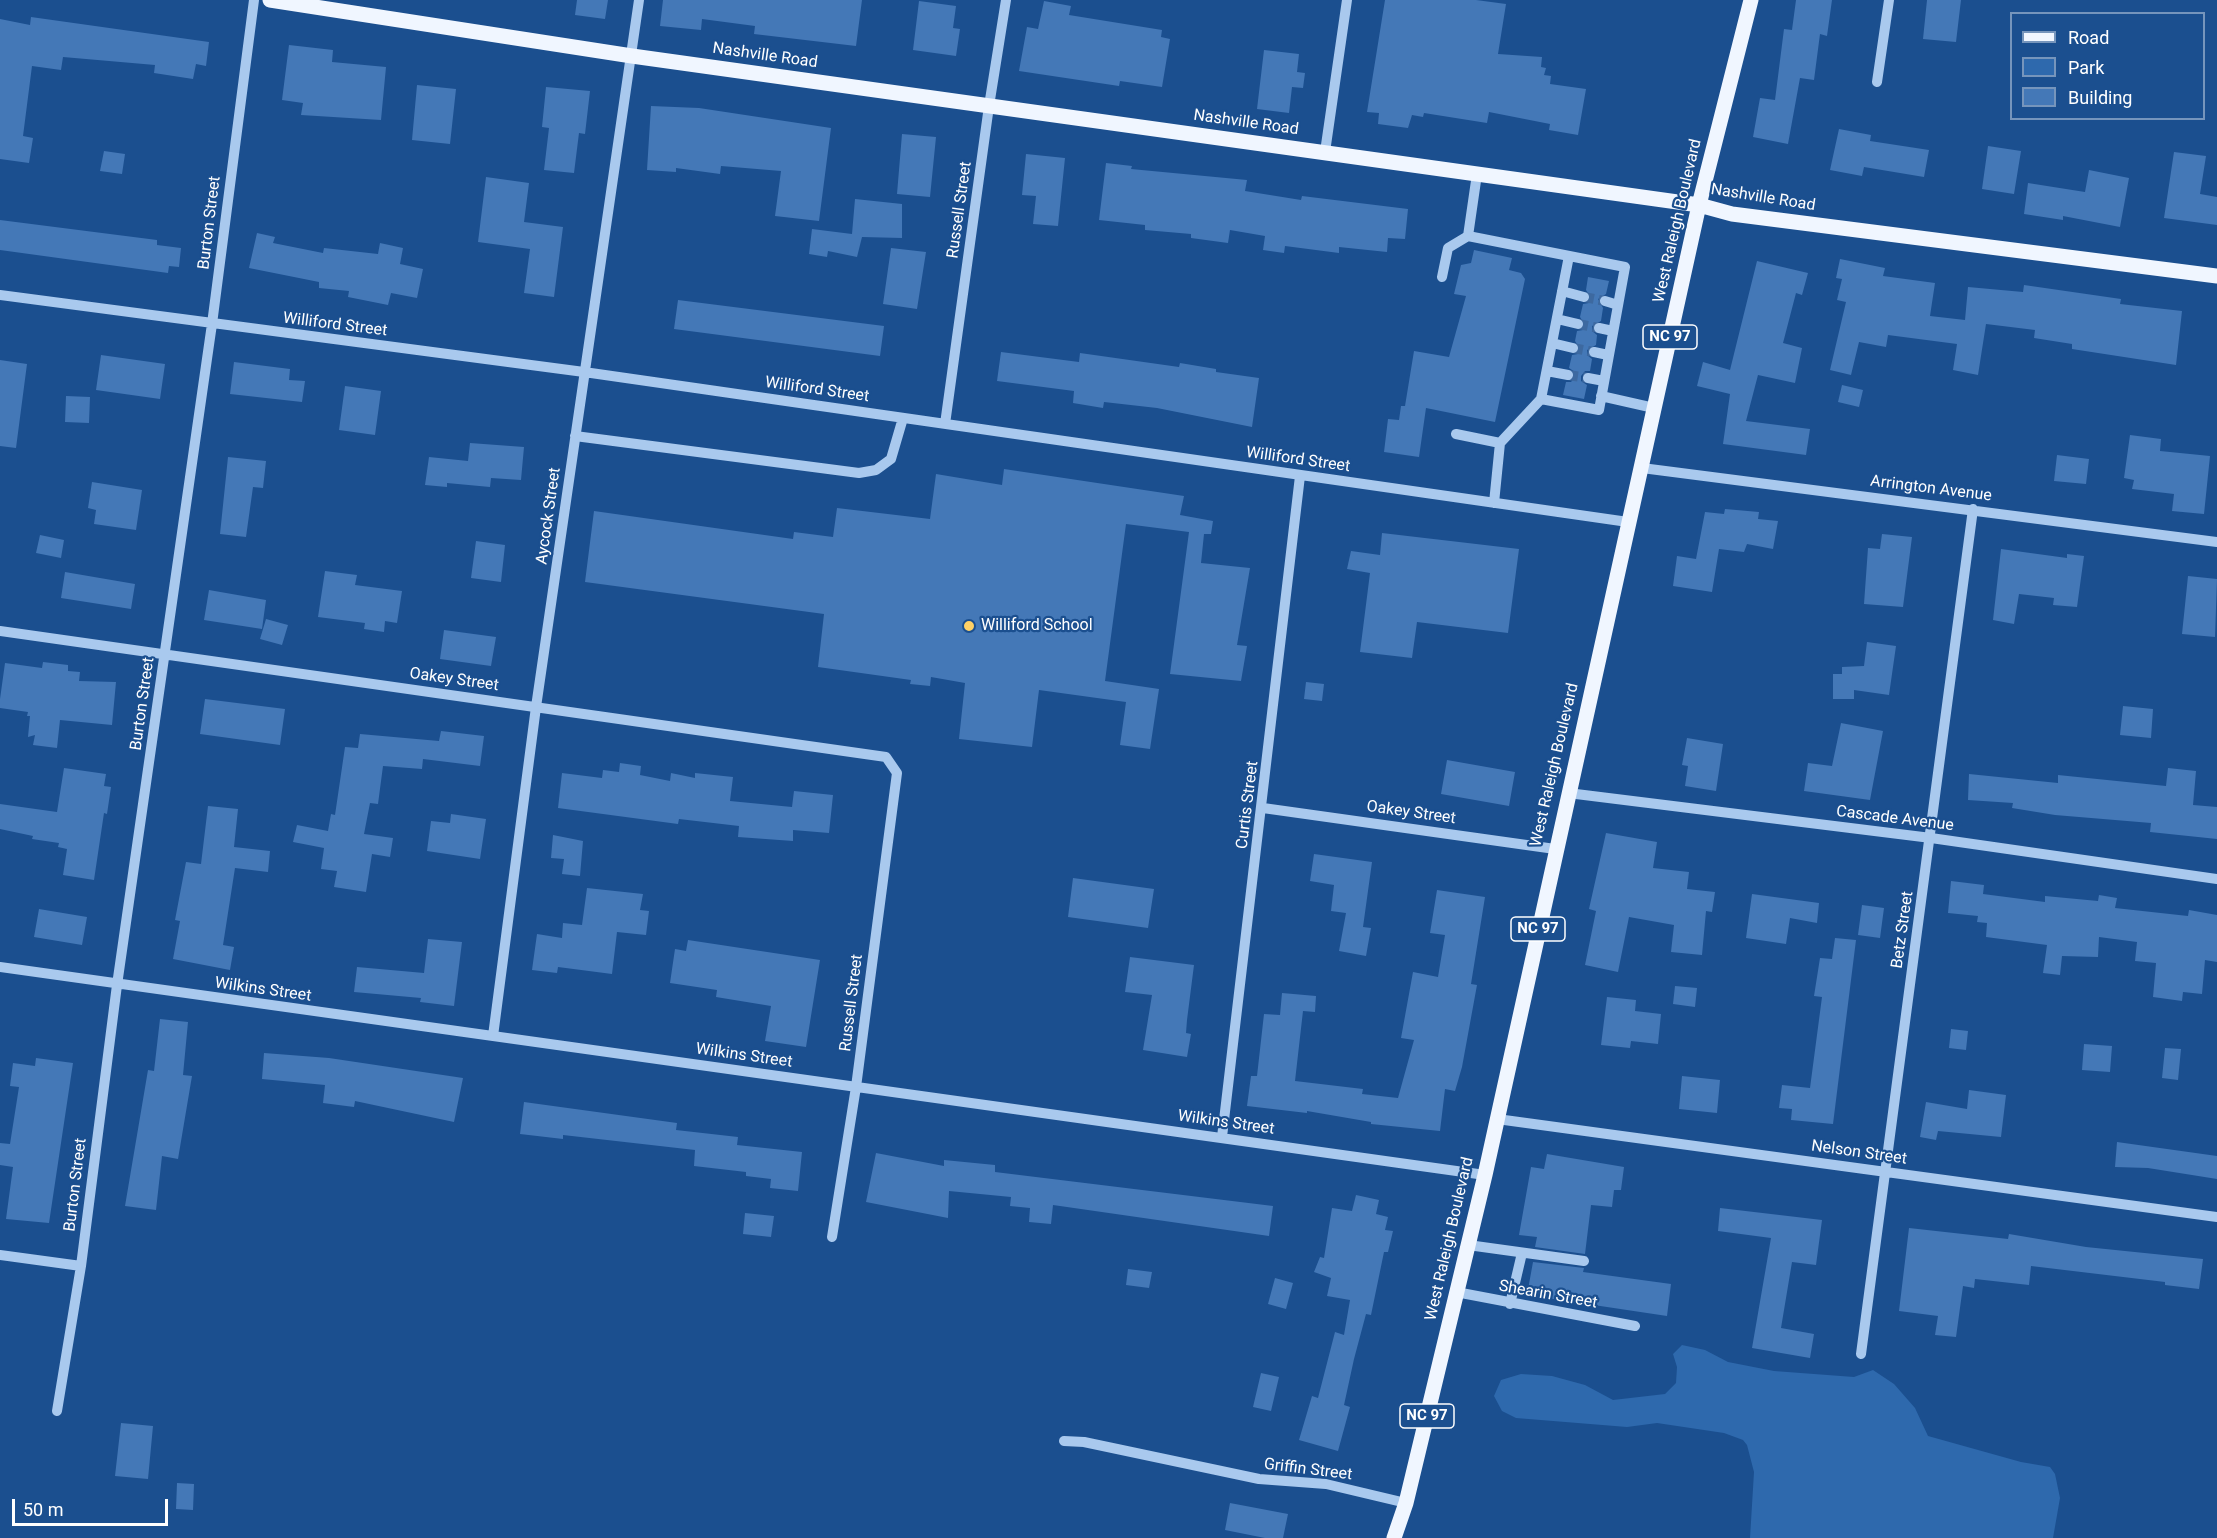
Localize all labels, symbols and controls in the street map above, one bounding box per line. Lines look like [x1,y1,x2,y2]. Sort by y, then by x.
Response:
legend [2010,12,2205,120]
text: Road [2068,27,2109,48]
street label: Nashville Road [711,39,819,73]
text: Park [2068,57,2104,78]
text: Building [2068,87,2132,108]
street label: Nashville Road [1192,106,1300,140]
street label: West Raleigh Boulevard [1650,137,1706,305]
street label: Russell Street [944,160,976,260]
street label: Burton Street [195,175,225,271]
street label: Nashville Road [1709,180,1817,216]
street label: Williford Street [282,309,388,341]
road number: NC 97 [1643,325,1697,349]
street label: Williford Street [764,373,870,407]
street label: Williford Street [1245,443,1351,477]
street label: Aycock Street [533,466,565,566]
street label: Arrington Avenue [1869,472,1993,506]
place label: Williford School [981,616,1093,636]
marker: Williford School [962,619,976,633]
street label: Burton Street [127,656,159,752]
street label: Oakey Street [408,664,500,696]
street label: West Raleigh Boulevard [1527,681,1583,849]
street label: Curtis Street [1233,760,1263,850]
street label: Oakey Street [1365,797,1457,829]
street label: Cascade Avenue [1835,802,1955,836]
street label: Betz Street [1888,890,1918,970]
road number: NC 97 [1511,917,1565,941]
street label: Russell Street [837,953,867,1053]
street label: Wilkins Street [214,974,312,1006]
street label: Wilkins Street [695,1040,793,1072]
street label: Wilkins Street [1177,1107,1275,1139]
street label: Burton Street [61,1137,91,1233]
street label: Nelson Street [1810,1137,1908,1169]
street label: West Raleigh Boulevard [1422,1155,1478,1323]
street label: Shearin Street [1497,1277,1599,1313]
road number: NC 97 [1400,1404,1454,1428]
street label: Griffin Street [1263,1455,1353,1485]
scale bar [15,1487,171,1525]
text: 50 m [23,1499,63,1520]

